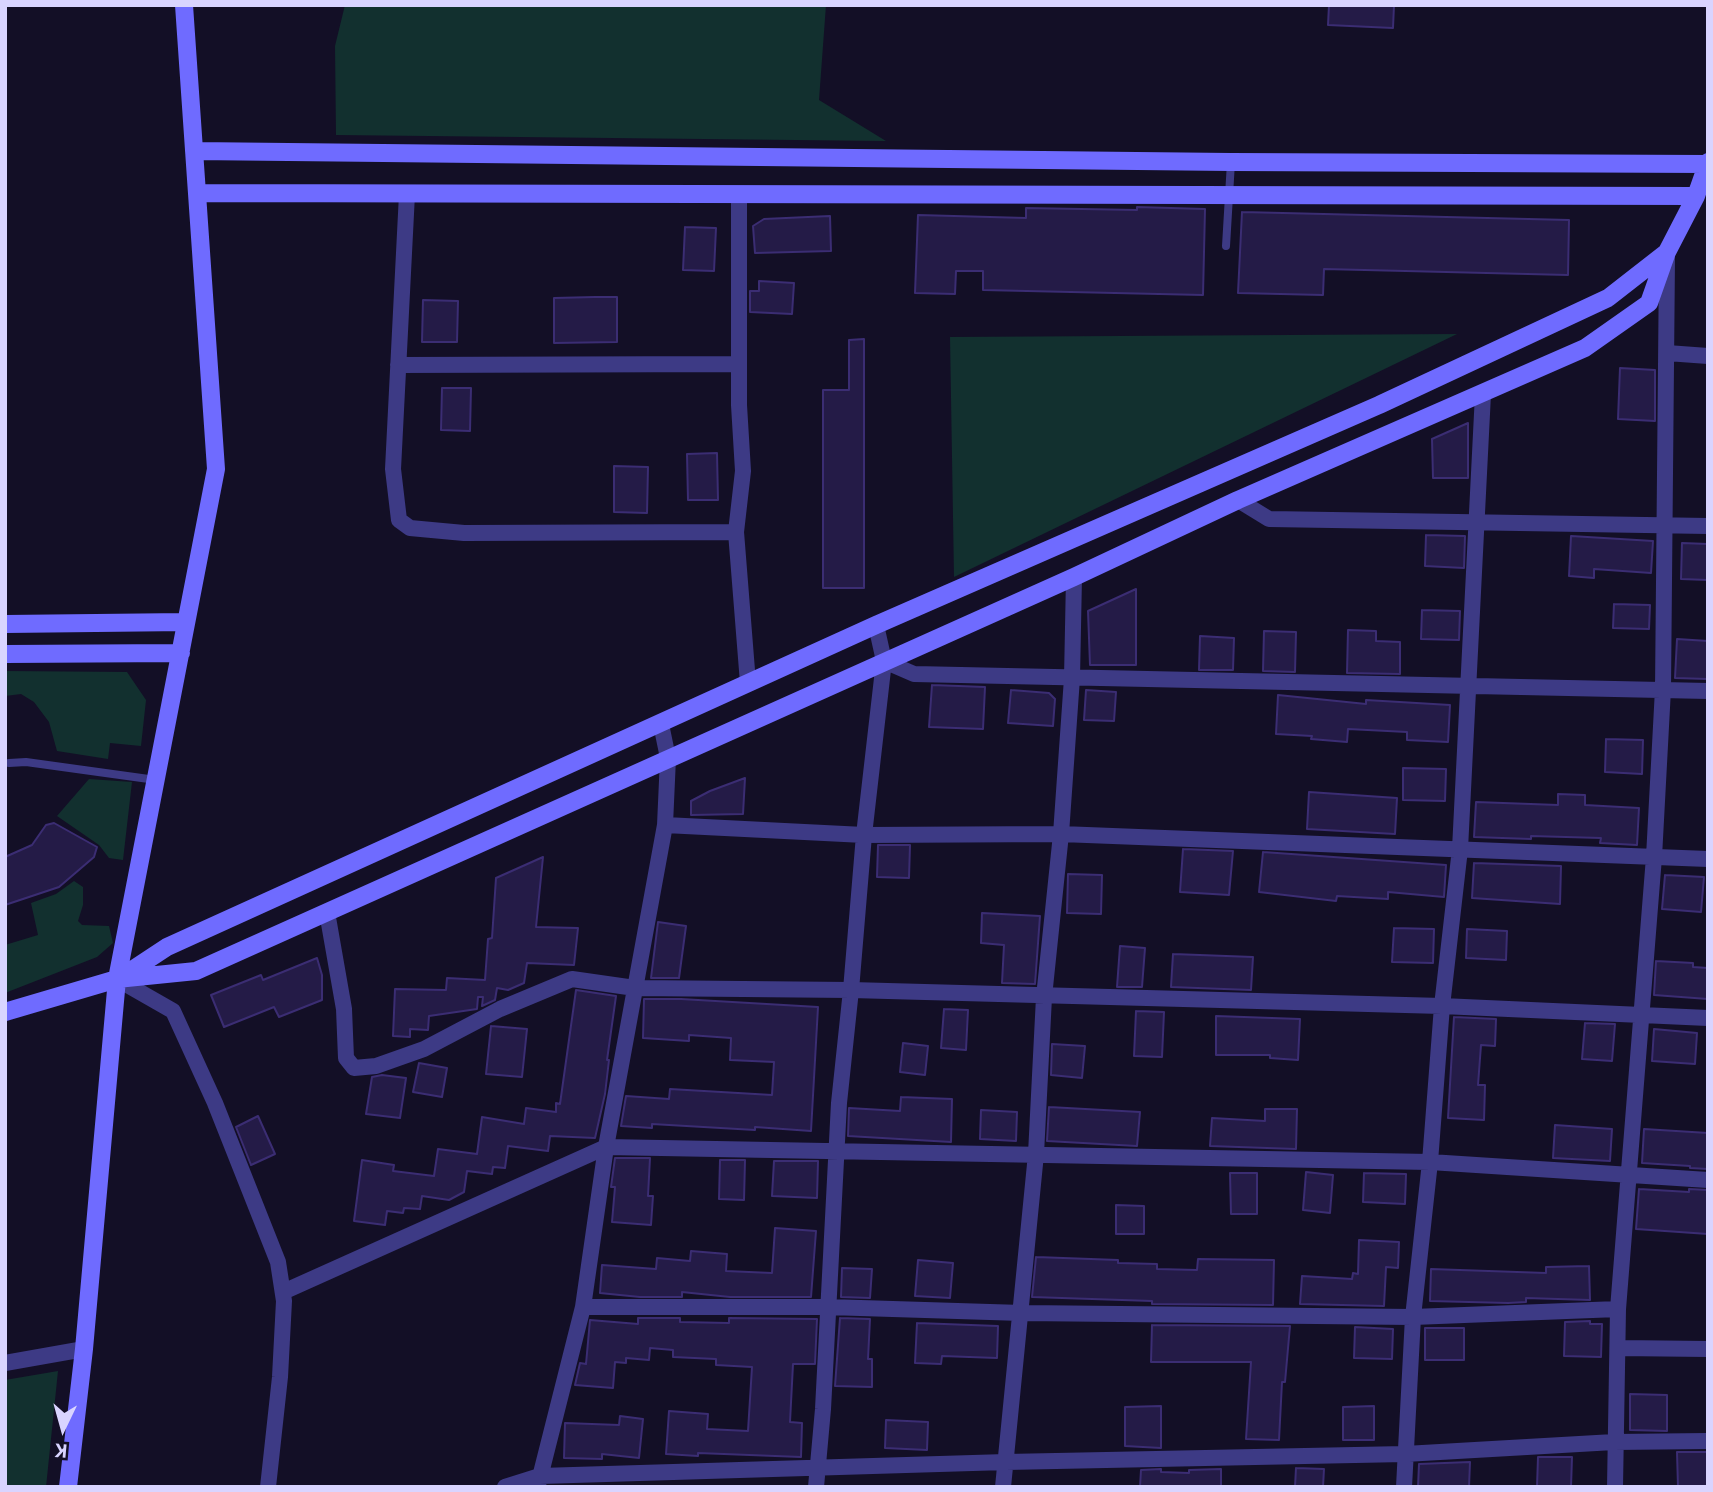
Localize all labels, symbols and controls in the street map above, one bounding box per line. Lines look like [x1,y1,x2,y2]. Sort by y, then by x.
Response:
north arrow [28,1394,98,1464]
text: K [54,1438,68,1462]

